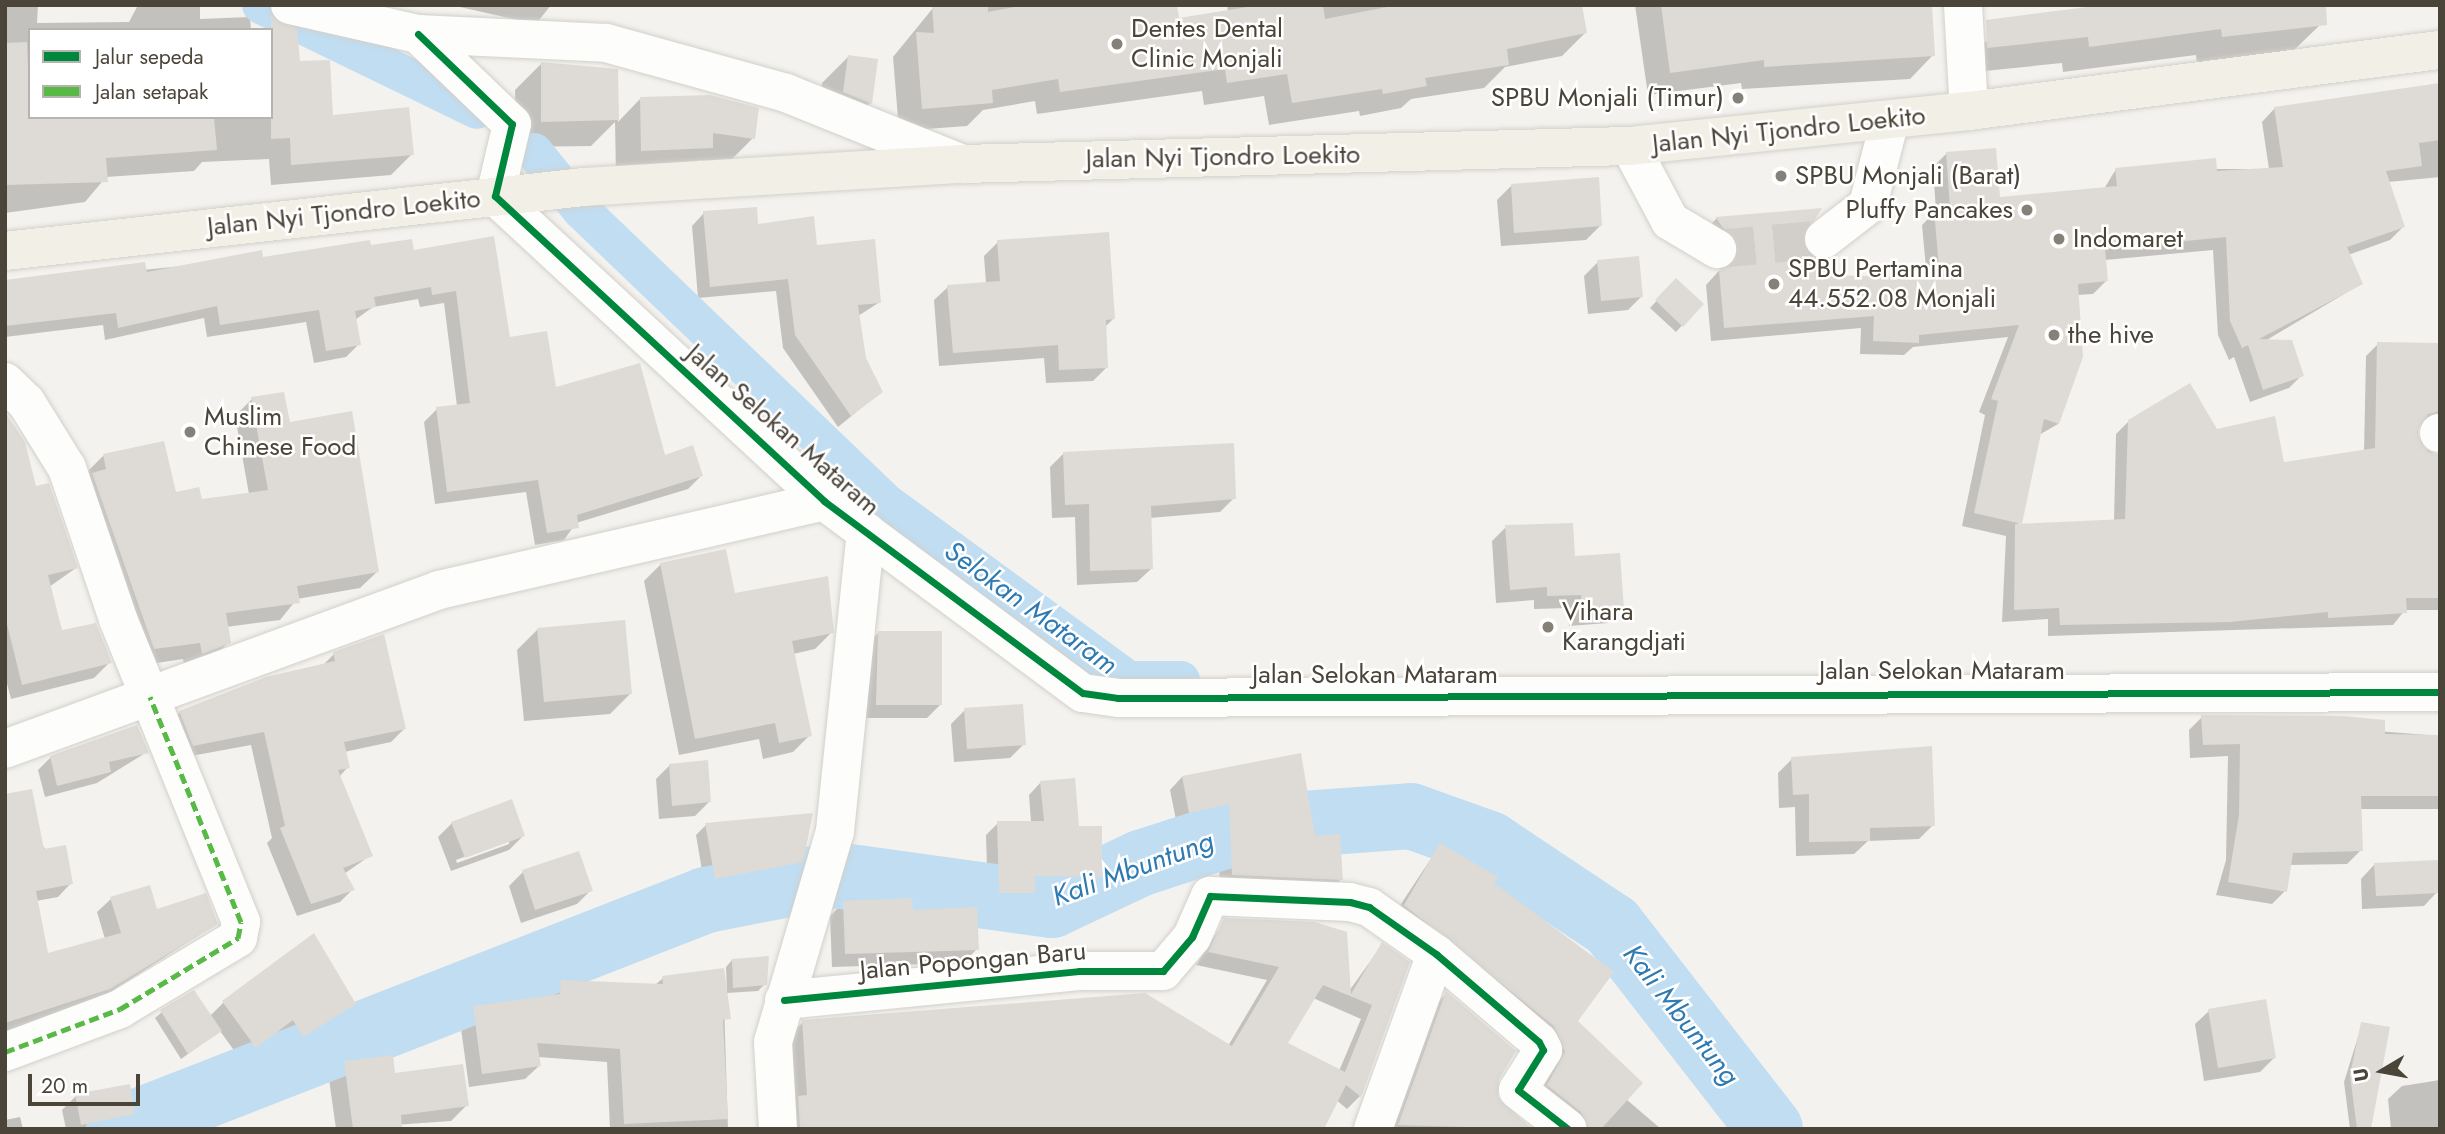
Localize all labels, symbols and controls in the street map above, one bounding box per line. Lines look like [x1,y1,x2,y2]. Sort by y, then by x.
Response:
place label: Dentes Dental Clinic Monjali [1131,13,1283,74]
legend [28,28,273,119]
marker: Dentes Dental Clinic Monjali [1109,36,1125,52]
text: Jalur sepeda [95,42,204,72]
text: Jalan setapak [95,77,208,107]
place label: SPBU Monjali (Timur) [1491,82,1724,114]
marker: SPBU Monjali (Timur) [1730,90,1746,106]
street label: Jalan Nyi Tjondro Loekito [1651,100,1927,160]
street label: Jalan Nyi Tjondro Loekito [1085,139,1361,175]
place label: SPBU Monjali (Barat) [1795,160,2021,192]
marker: SPBU Monjali (Barat) [1773,168,1789,184]
street label: Jalan Nyi Tjondro Loekito [206,183,482,243]
place label: Pluffy Pancakes [1846,194,2013,226]
marker: Pluffy Pancakes [2019,202,2035,218]
place label: Indomaret [2073,223,2183,255]
marker: Indomaret [2051,231,2067,247]
place label: SPBU Pertamina 44.552.08 Monjali [1788,253,1996,314]
marker: SPBU Pertamina 44.552.08 Monjali [1766,276,1782,292]
place label: the hive [2068,319,2154,351]
marker: the hive [2046,327,2062,343]
street label: Jalan Selokan Mataram [680,338,886,522]
place label: Muslim Chinese Food [204,401,356,462]
marker: Muslim Chinese Food [182,424,198,440]
water label: Selokan Mataram [938,534,1124,682]
place label: Vihara Karangdjati [1562,596,1686,658]
marker: Vihara Karangdjati [1540,619,1556,635]
street label: Jalan Selokan Mataram [1819,655,2065,687]
street label: Jalan Selokan Mataram [1252,659,1498,691]
water label: Kali Mbuntung [1048,824,1218,914]
street label: Jalan Popongan Baru [858,936,1088,986]
water label: Kali Mbuntung [1616,938,1746,1092]
north arrow [2347,1036,2417,1106]
scale bar [32,1060,144,1104]
text: U [2346,1066,2375,1084]
text: 20 m [41,1071,88,1101]

